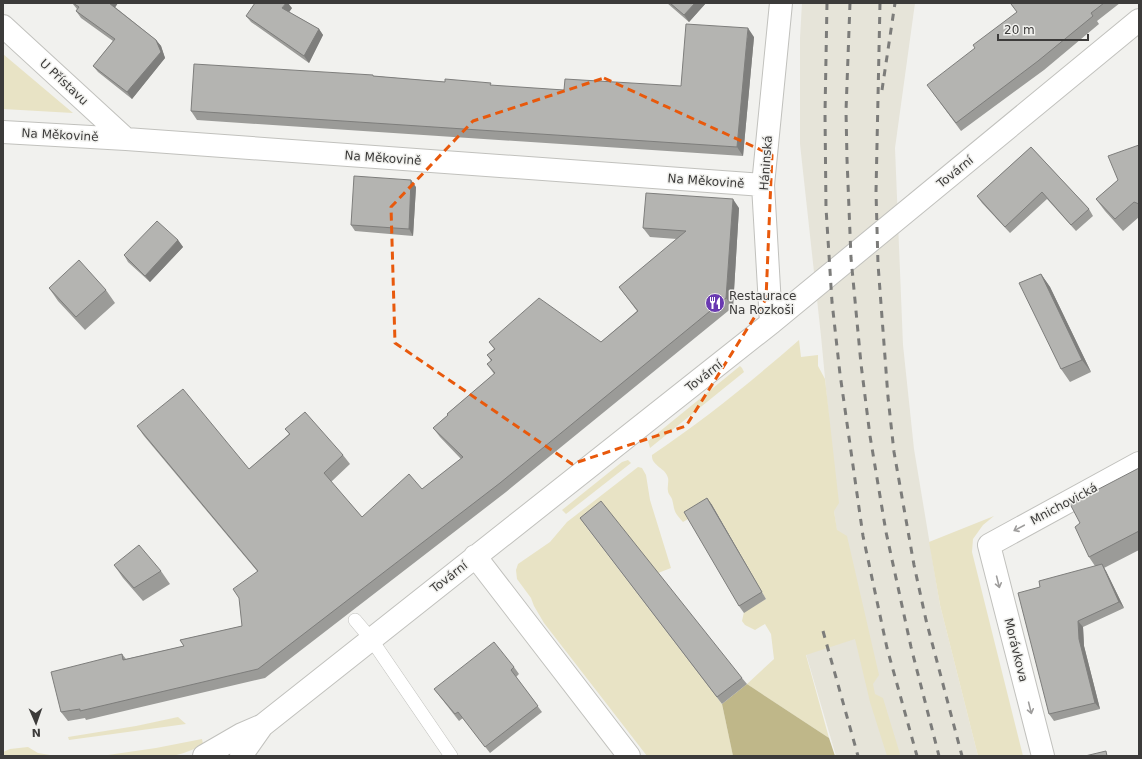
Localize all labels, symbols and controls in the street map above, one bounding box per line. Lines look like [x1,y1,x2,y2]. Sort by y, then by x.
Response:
scale bar [998,16,1088,42]
text: 20 m [1004,23,1035,37]
street label: U Přístavu [37,56,91,108]
street label: Na Měkovině [21,126,99,144]
street label: Háninská [757,135,775,191]
street label: Na Měkovině [344,148,422,168]
street label: Tovární [933,153,977,192]
street label: Na Měkovině [667,171,745,191]
place label: Restaurace Na Rozkoši [729,289,796,317]
restaurant icon: Restaurace Na Rozkoši [704,292,726,314]
street label: Tovární [682,357,726,395]
street label: Mnichovická [1028,480,1100,528]
one-way arrow [1013,525,1025,533]
street label: Tovární [427,558,471,596]
one-way arrow [995,576,1003,589]
street label: Morávkova [1001,617,1031,683]
one-way arrow [1027,702,1035,715]
north arrow [16,703,56,743]
text: N [31,726,41,739]

